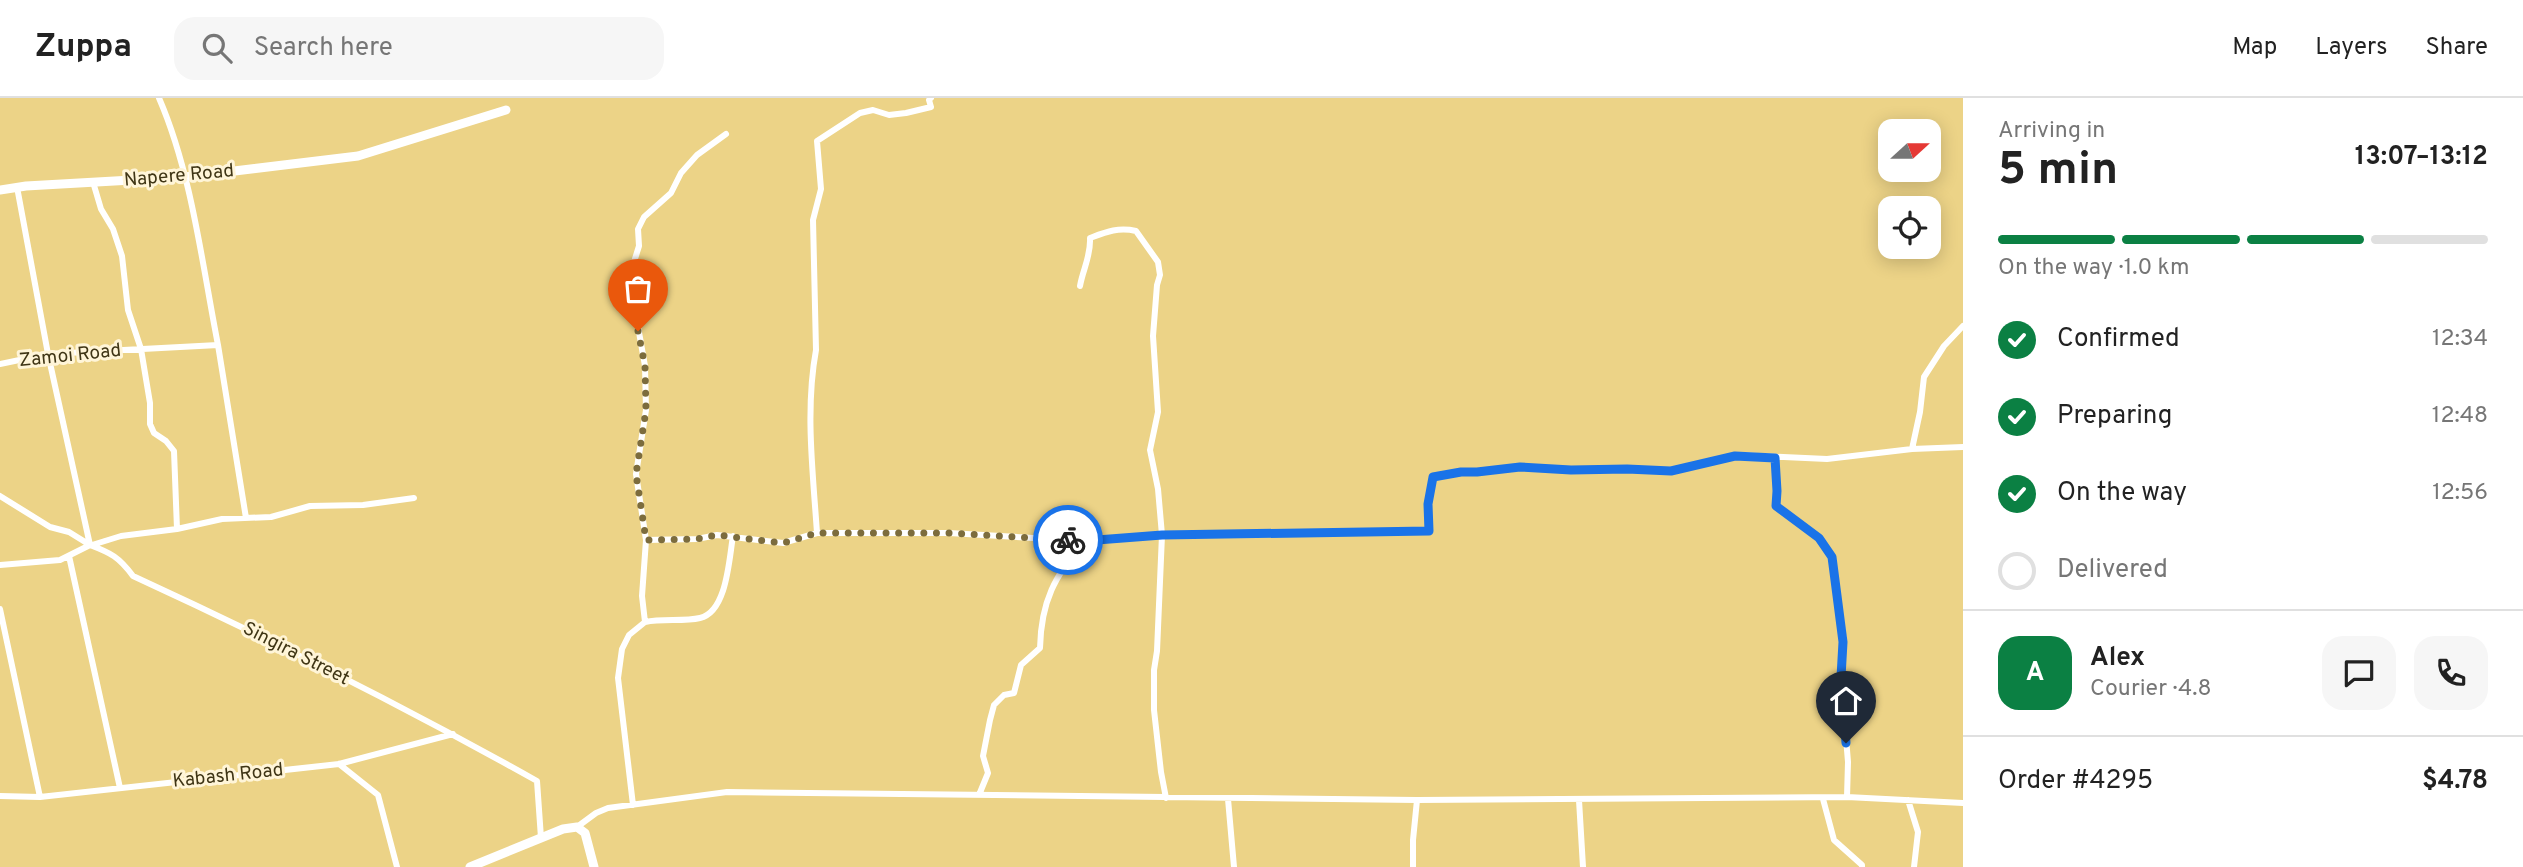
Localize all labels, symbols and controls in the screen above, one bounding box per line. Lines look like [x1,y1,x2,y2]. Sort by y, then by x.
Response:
search box [174,17,664,80]
text: Zuppa [35,27,132,69]
icon: search [198,29,236,67]
text: Search here [254,32,393,65]
text: Map [2232,33,2277,63]
text: Layers [2315,33,2387,63]
text: Share [2425,33,2488,63]
text: Arriving in [1998,117,2105,146]
north arrow [1878,119,1941,182]
map controls [1878,119,1941,259]
text: 13:07–13:12 [2355,141,2488,174]
text: 5 min [1998,142,2118,201]
street label: Napere Road [123,159,235,193]
button: locate [1878,196,1941,259]
text: On the way · 1.0 km [1998,254,2189,283]
pin [608,259,668,331]
icon: bag [619,270,657,308]
icon: check [1998,321,2036,359]
text: Confirmed [2057,323,2180,356]
text: 12:34 [2432,325,2488,354]
street label: Zamoi Road [18,339,122,373]
icon: check [1998,398,2036,436]
text: Preparing [2057,400,2172,433]
text: 12:48 [2432,402,2488,431]
icon: check [1998,475,2036,513]
text: On the way [2057,477,2187,510]
text: 12:56 [2432,479,2488,508]
courier [1033,505,1103,575]
icon: bike [1049,521,1087,559]
text: Delivered [2057,554,2168,587]
street label: Singira Street [239,617,353,691]
button: chat [2322,636,2396,710]
button: phone [2414,636,2488,710]
text: Alex [2090,642,2145,675]
text: A [2026,657,2044,690]
pin [1816,671,1876,743]
text: Courier · 4.8 [2090,675,2211,704]
icon: home [1827,682,1865,720]
street label: Kabash Road [171,758,285,794]
text: Order #4295 [1998,765,2153,798]
text: $4.78 [2422,765,2488,798]

